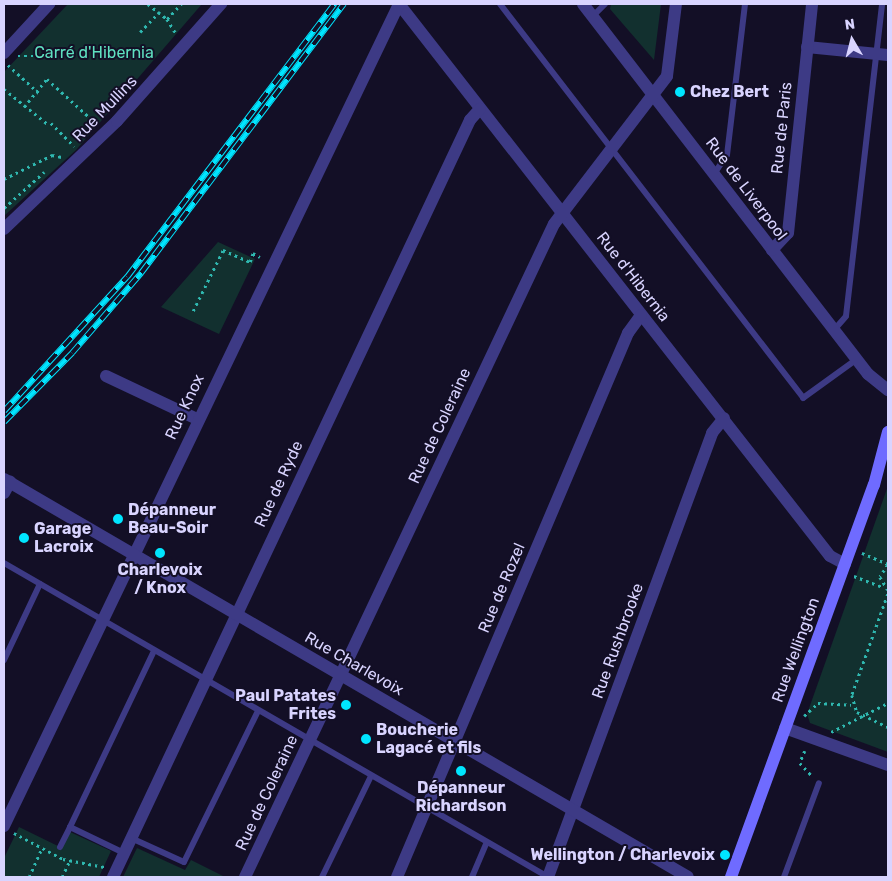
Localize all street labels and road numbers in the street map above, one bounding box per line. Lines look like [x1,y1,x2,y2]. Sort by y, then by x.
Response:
street label: Rue Mullins [69,72,141,146]
street label: Rue de Paris [768,81,796,175]
street label: Rue de Liverpool [701,134,791,244]
street label: Rue d'Hibernia [592,228,674,326]
street label: Rue de Coleraine [405,365,475,487]
street label: Rue Knox [162,371,208,443]
street label: Rue de Ryde [251,438,307,530]
street label: Rue de Rozel [474,540,530,636]
street label: Rue Rushbrooke [588,581,648,701]
street label: Rue Wellington [768,595,824,705]
street label: Rue Charlevoix [301,628,407,700]
street label: Rue de Coleraine [232,732,302,854]

